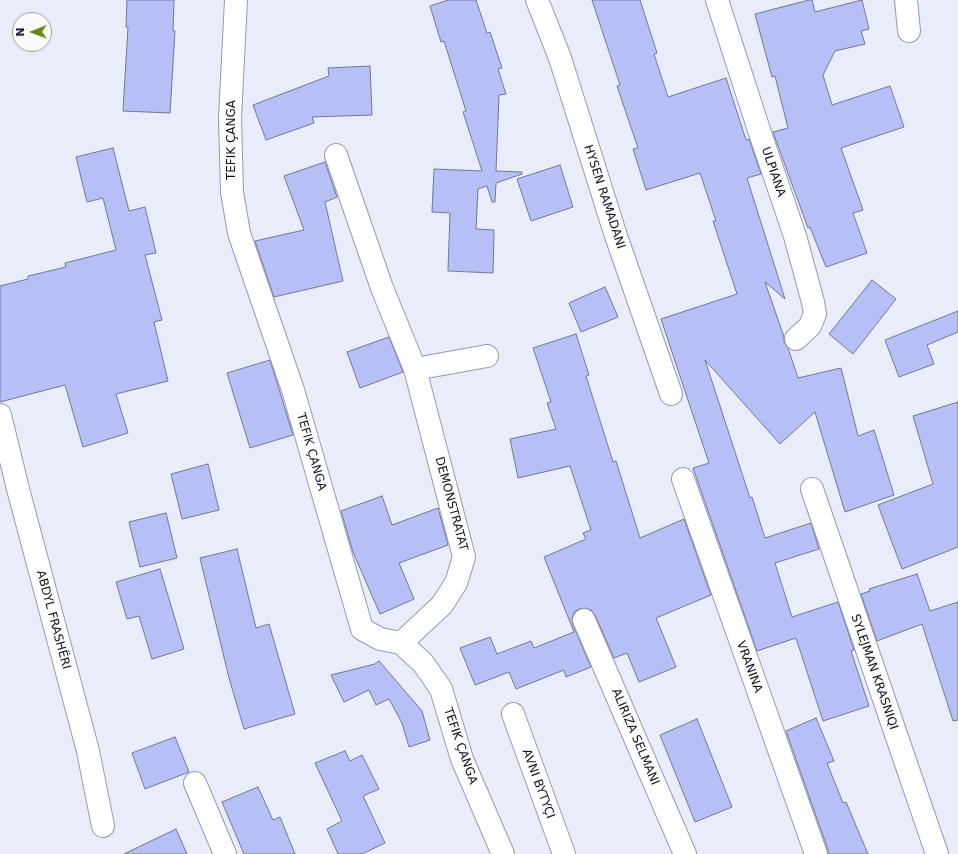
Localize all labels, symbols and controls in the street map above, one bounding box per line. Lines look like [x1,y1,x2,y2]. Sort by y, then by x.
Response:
north arrow [12,12,52,52]
text: N [14,27,27,37]
street label: TEFIK ÇANGA [225,100,239,180]
street label: HYSEN RAMADANI [580,143,628,251]
street label: ULPIANA [758,145,788,199]
street label: TEFIK ÇANGA [293,412,329,492]
street label: DEMONSTRATAT [432,455,470,553]
street label: ABDYL FRASHËRI [33,569,73,671]
street label: SYLEJMAN KRASNIQI [847,612,901,732]
street label: VRANINA [733,639,765,695]
street label: ALIRIZA SELMANI [608,687,662,787]
street label: TEFIK ÇANGA [440,706,480,786]
street label: AVNI BYTYÇI [519,747,557,821]

